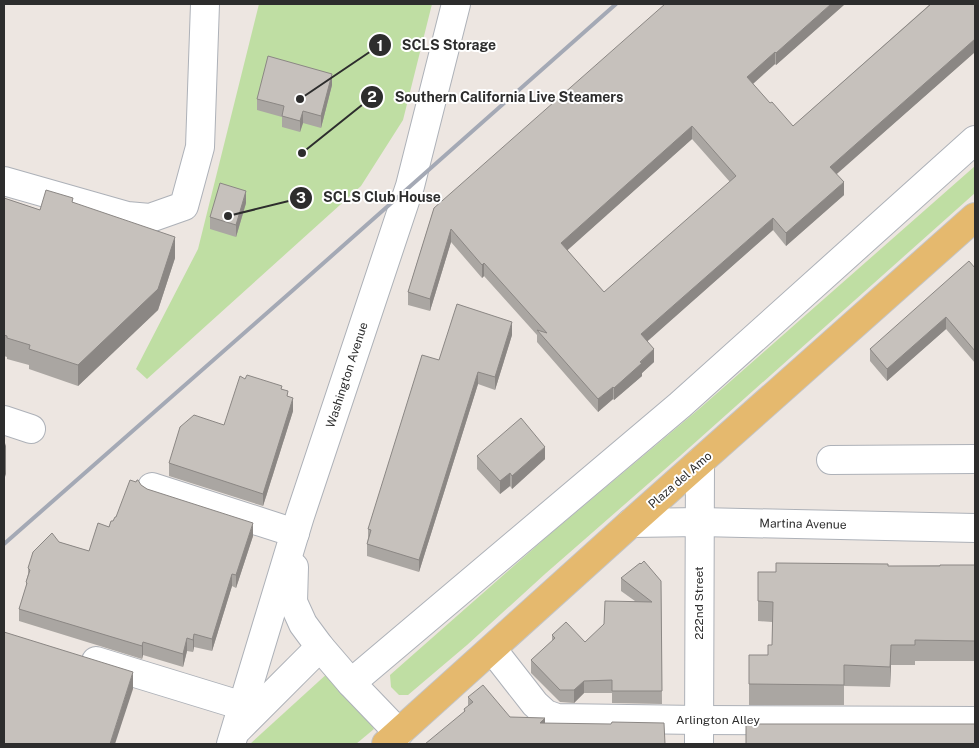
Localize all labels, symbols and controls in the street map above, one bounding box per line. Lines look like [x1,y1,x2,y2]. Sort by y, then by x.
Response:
callout: SCLS Storage [367,31,506,60]
text: 1 [377,37,383,54]
text: SCLS Storage [402,37,496,53]
callout: Southern California Live Steamers [359,83,633,112]
text: 2 [367,88,377,105]
text: Southern California Live Steamers [395,89,623,105]
callout: SCLS Club House [288,183,451,212]
text: 3 [296,189,306,206]
text: SCLS Club House [323,189,441,205]
street label: Washington Avenue [323,320,371,430]
street label: Plaza del Amo [646,449,715,511]
street label: Martina Avenue [759,516,847,532]
street label: 222nd Street [692,566,706,640]
street label: Arlington Alley [676,713,761,727]

